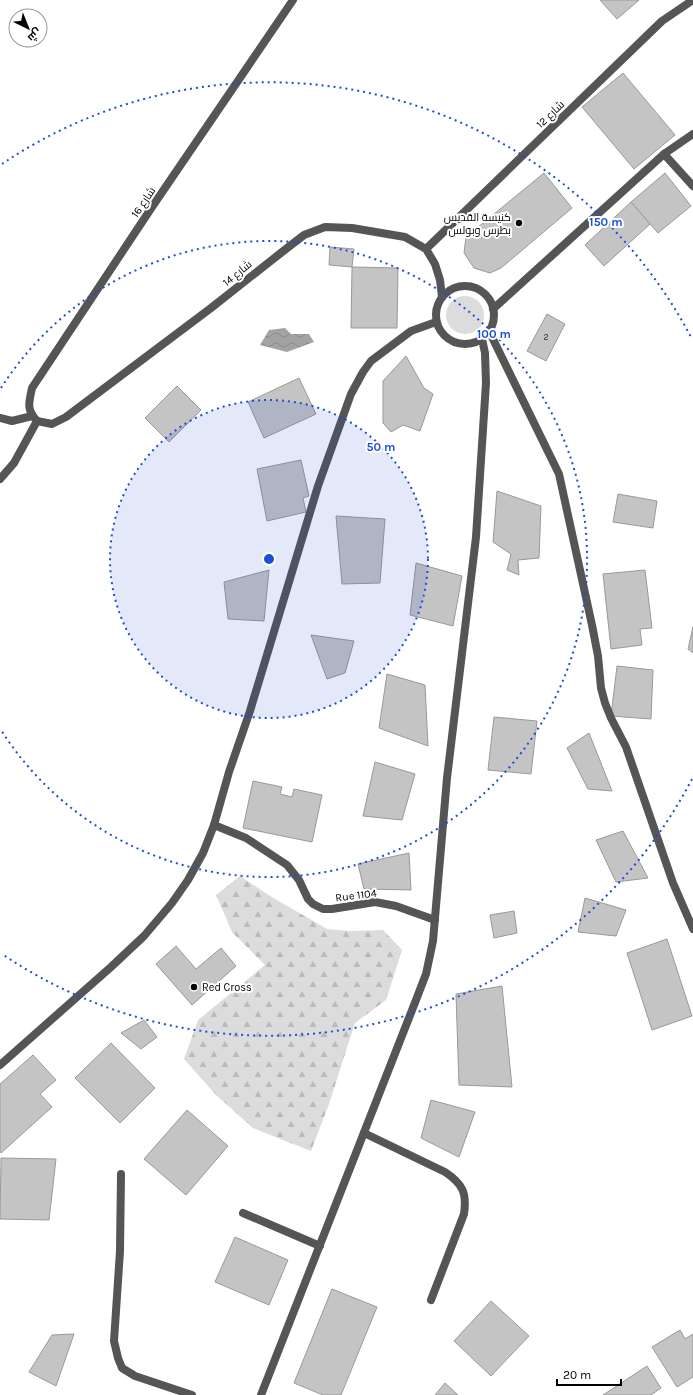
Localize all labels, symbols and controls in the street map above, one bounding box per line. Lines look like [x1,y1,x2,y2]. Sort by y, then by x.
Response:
north arrow [8,8,48,48]
text: ش [25,25,44,45]
street label: شارع 12 [534,98,568,132]
street label: شارع 16 [129,185,159,221]
place label: كنيسة القديس بطرس وبولس [444,211,511,237]
text: 150 m [589,215,623,229]
marker: كنيسة القديس بطرس وبولس [514,218,524,228]
street label: شارع 14 [220,258,255,290]
text: 100 m [477,327,511,341]
house number: 2 [543,332,549,342]
text: 50 m [367,440,396,454]
centre of rings [262,552,276,566]
street label: Rue 1104 [335,887,378,904]
place label: Red Cross [202,981,252,994]
marker: Red Cross [189,982,199,992]
scale bar [557,1361,621,1387]
text: 20 m [563,1368,591,1382]

